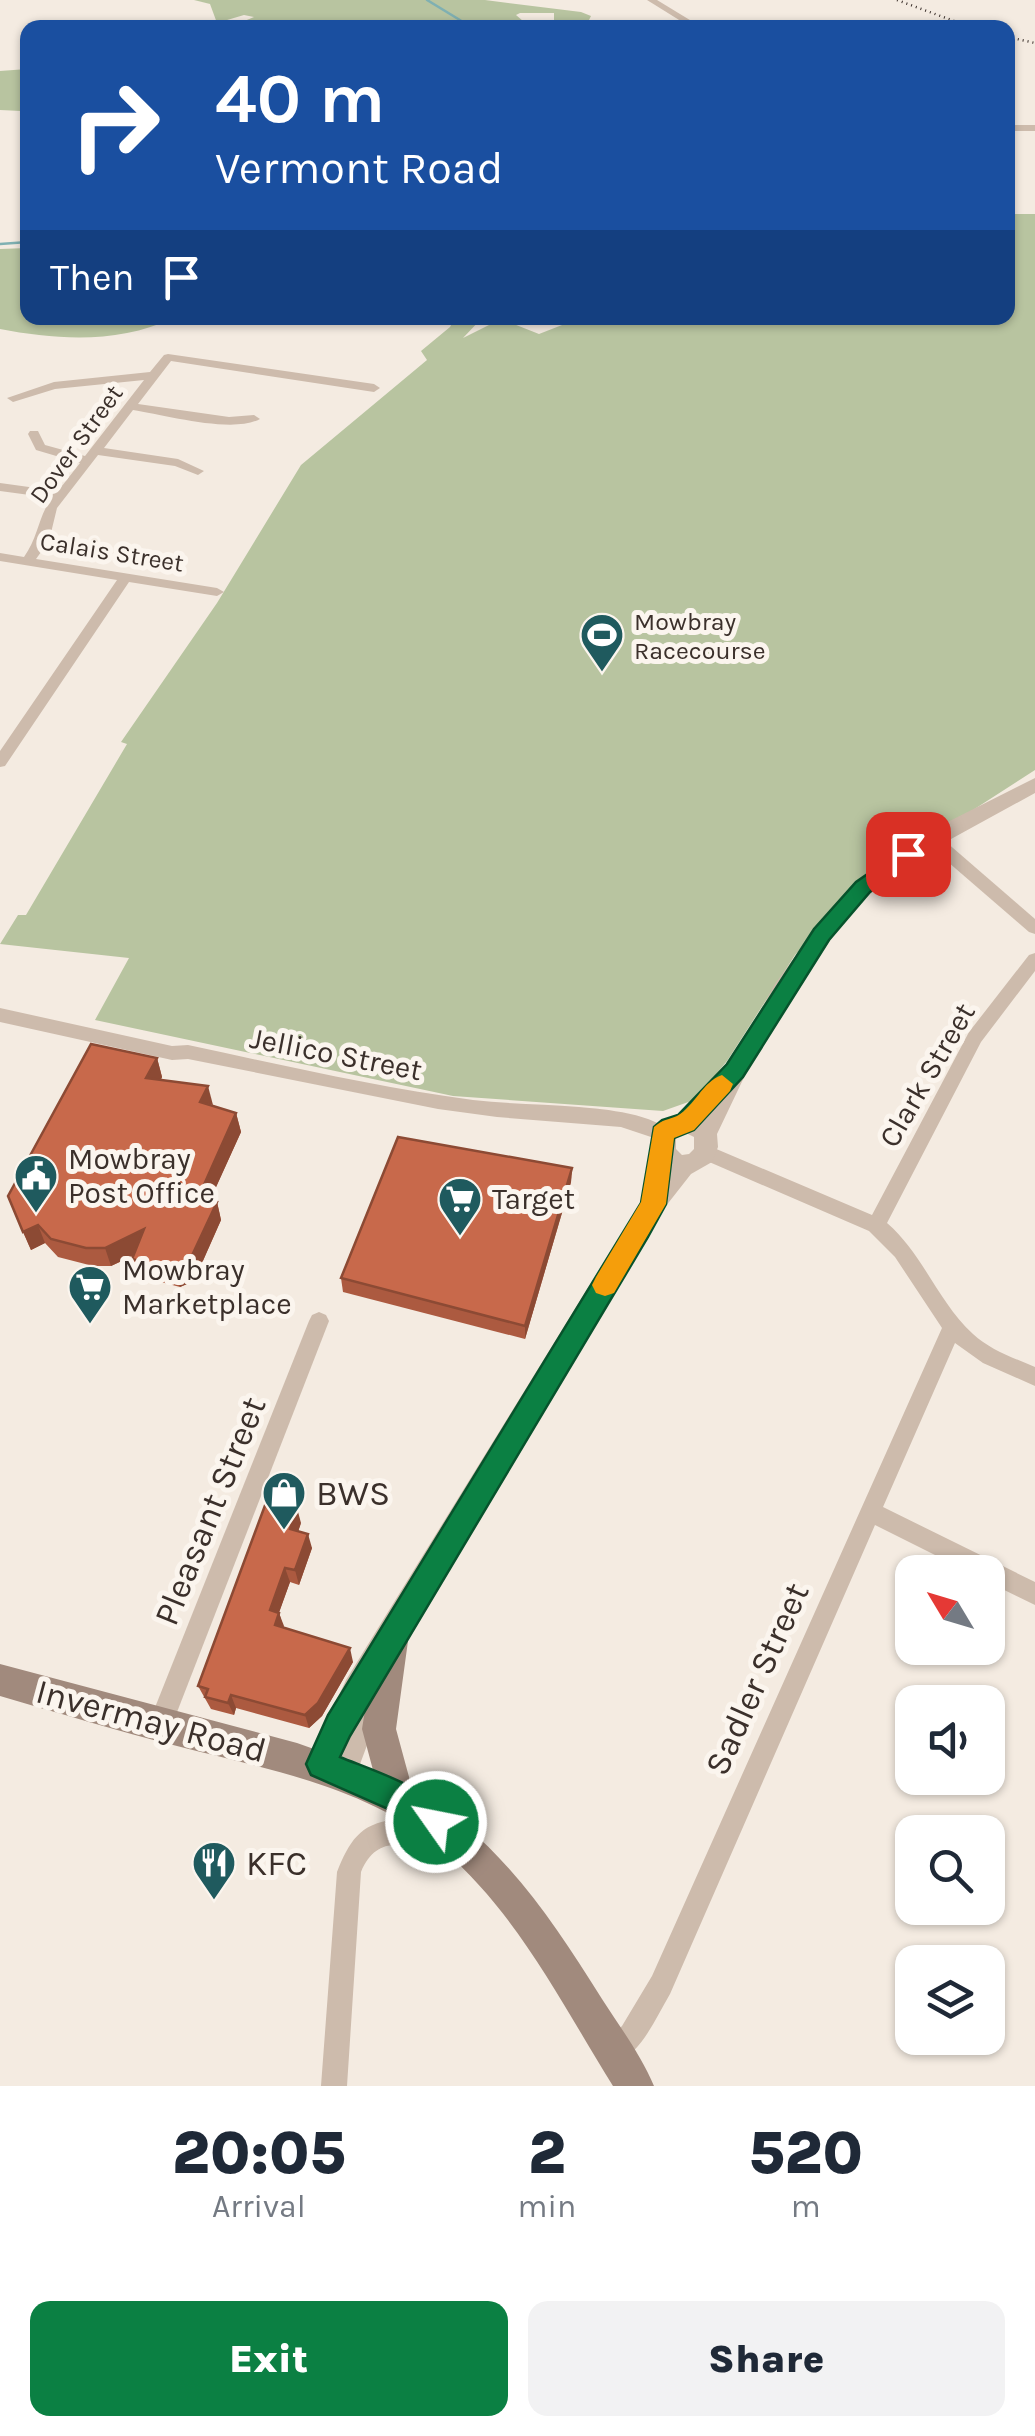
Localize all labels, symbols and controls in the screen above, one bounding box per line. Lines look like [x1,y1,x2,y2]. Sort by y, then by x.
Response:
text: 40 m [215,58,385,140]
icon: right [50,60,180,190]
text: Vermont Road [215,142,503,194]
icon: arrive [154,250,209,305]
text: Then [50,255,134,300]
street label: Dover Street [23,379,129,509]
street label: Calais Street [38,526,186,578]
place label: Mowbray Racecourse [634,607,766,665]
sports icon: Mowbray Racecourse [579,612,625,673]
pin [866,812,951,897]
icon: arrive [881,827,936,882]
street label: Clark Street [871,996,983,1154]
street label: Jellico Street [247,1020,425,1088]
place label: Mowbray Post Office [68,1141,215,1211]
public building icon: Mowbray Post Office [13,1153,59,1214]
supermarket icon: Target [437,1176,483,1237]
place label: Target [492,1181,575,1217]
place label: Mowbray Marketplace [122,1252,292,1322]
supermarket icon: Mowbray Marketplace [67,1264,113,1325]
street label: Pleasant Street [146,1391,274,1631]
shop icon: BWS [261,1470,307,1531]
place label: BWS [316,1473,390,1514]
north arrow [895,1555,1005,1665]
map controls [895,1555,1005,2055]
street label: Sadler Street [696,1577,818,1781]
street label: Invermay Road [32,1671,270,1771]
button: sound [895,1685,1005,1795]
position arrow [384,1770,488,1874]
button: search [895,1815,1005,1925]
restaurant icon: KFC [191,1840,237,1901]
place label: KFC [246,1843,307,1884]
button: layers [895,1945,1005,2055]
text: 20:05 [172,2118,346,2188]
text: 2 [528,2118,566,2188]
text: 520 [748,2118,863,2188]
text: Arrival [212,2188,306,2225]
text: min [518,2188,576,2225]
text: m [791,2188,821,2225]
button: Exit [30,2301,508,2416]
button: Share [528,2301,1005,2416]

